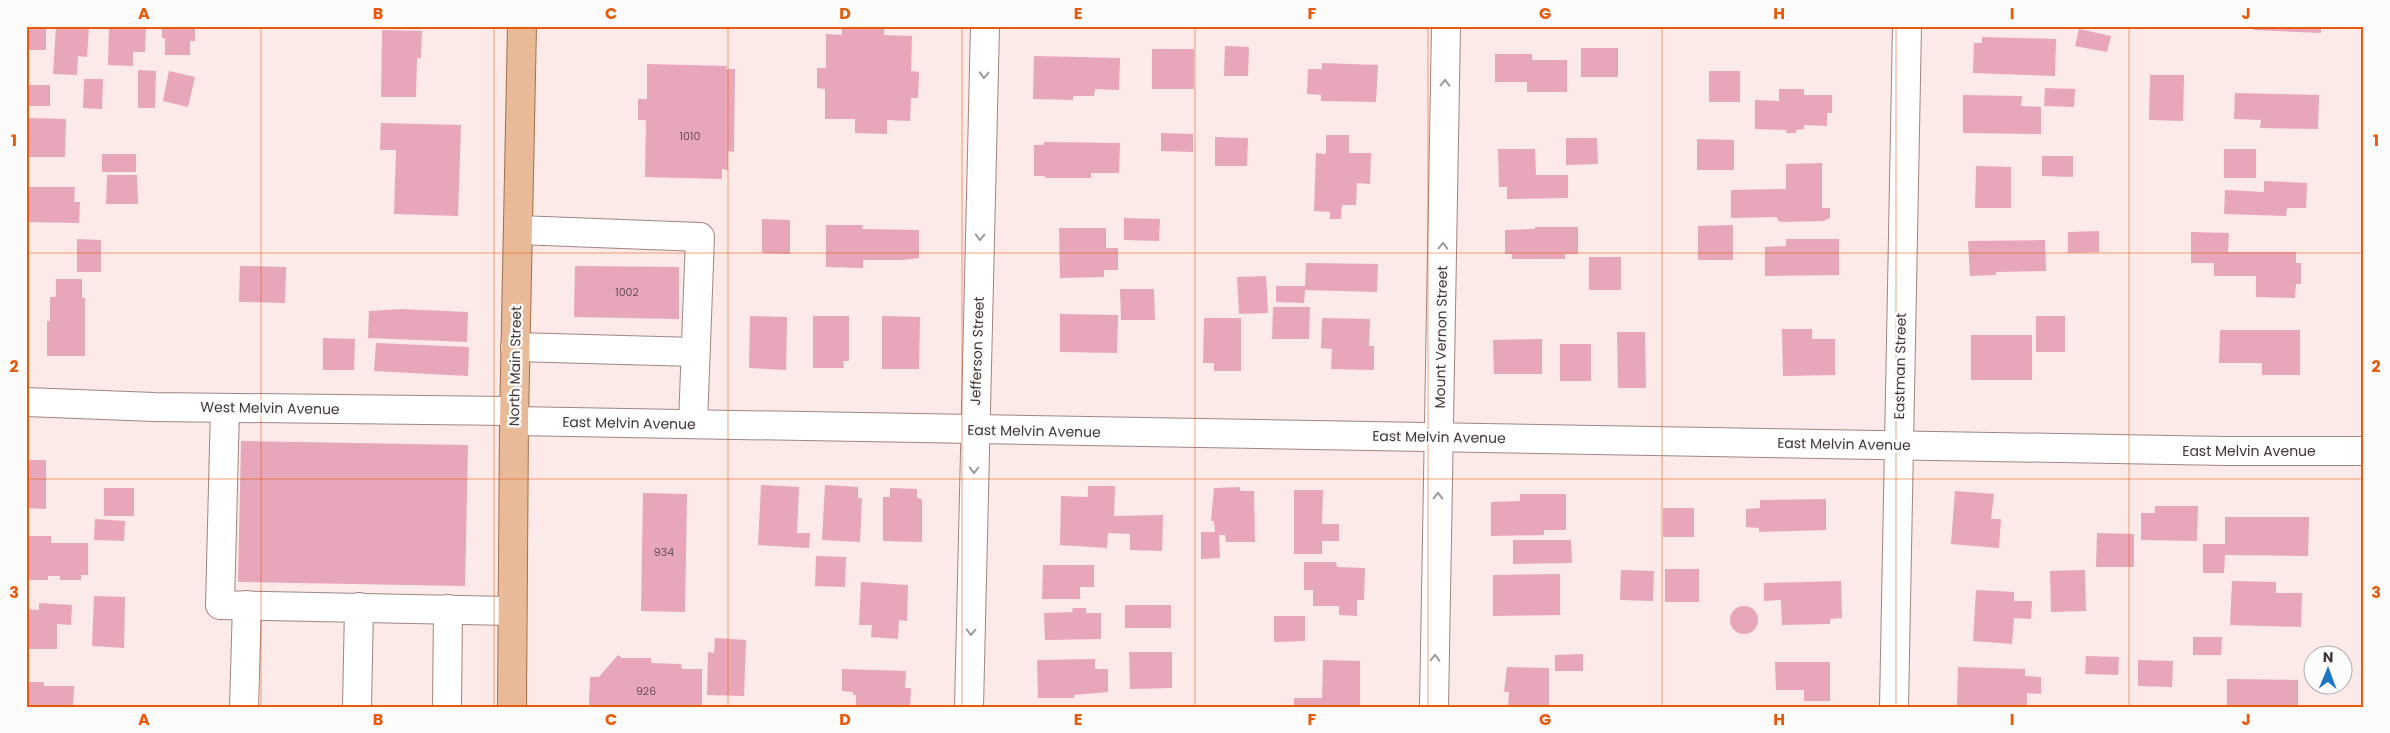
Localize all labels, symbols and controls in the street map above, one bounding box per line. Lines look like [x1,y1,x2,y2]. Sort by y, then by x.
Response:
text: A [138,2,150,25]
text: B [373,2,383,25]
text: C [605,2,617,25]
text: D [839,2,851,25]
text: E [1074,2,1082,25]
text: F [1308,2,1317,25]
text: G [1539,2,1551,25]
text: H [1773,2,1785,25]
text: I [2010,2,2014,25]
text: J [2241,2,2251,25]
one-way arrow [979,72,989,79]
one-way arrow [1440,79,1450,86]
house number: 1010 [680,128,701,144]
text: 1 [11,129,17,152]
text: 1 [2373,129,2379,152]
one-way arrow [974,234,985,242]
one-way arrow [1437,241,1448,249]
street label: Mount Vernon Street [1430,265,1452,409]
house number: 1002 [615,284,639,300]
street label: Jefferson Street [965,296,989,406]
street label: North Main Street [504,306,526,426]
street label: Eastman Street [1889,313,1911,419]
text: 2 [9,355,19,378]
text: 2 [2371,355,2381,378]
street label: West Melvin Avenue [200,397,340,419]
street label: East Melvin Avenue [562,412,696,434]
street label: East Melvin Avenue [967,420,1101,442]
street label: East Melvin Avenue [1372,426,1506,448]
street label: East Melvin Avenue [1777,433,1911,455]
street label: East Melvin Avenue [2182,441,2316,461]
one-way arrow [969,466,979,474]
one-way arrow [1433,491,1444,499]
house number: 934 [654,544,674,560]
text: 3 [9,581,19,604]
text: 3 [2371,581,2381,604]
one-way arrow [965,629,976,637]
north arrow [2302,646,2352,696]
text: N [2323,647,2334,667]
one-way arrow [1430,654,1440,662]
house number: 926 [636,683,656,699]
text: A [138,708,150,731]
text: B [373,708,383,731]
text: C [605,708,617,731]
text: D [839,708,851,731]
text: E [1074,708,1082,731]
text: F [1308,708,1317,731]
text: G [1539,708,1551,731]
text: H [1773,708,1785,731]
text: I [2010,708,2014,731]
text: J [2241,708,2251,731]

